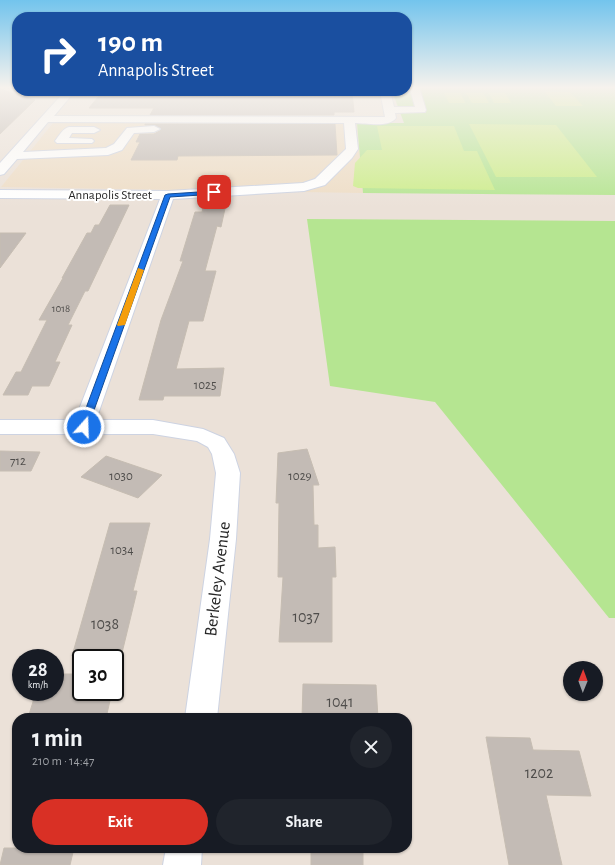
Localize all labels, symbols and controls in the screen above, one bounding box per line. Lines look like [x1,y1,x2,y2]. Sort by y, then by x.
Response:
icon: right [32,28,84,80]
text: 190 m [98,29,163,57]
text: Annapolis Street [98,62,214,80]
pin [197,175,231,209]
icon: arrive [203,181,225,203]
street label: Annapolis Street [68,189,152,202]
house number: 1018 [52,303,70,314]
house number: 1025 [194,379,216,392]
position arrow [63,406,105,448]
house number: 712 [10,455,26,468]
house number: 1030 [109,470,133,483]
house number: 1029 [288,470,312,483]
street label: Berkeley Avenue [202,520,234,638]
house number: 1034 [111,544,133,557]
house number: 1037 [292,609,320,625]
house number: 1038 [91,616,119,632]
speed limit sign: 30 [72,649,124,701]
text: 28 [28,660,48,680]
north arrow [563,661,603,701]
map controls [563,661,603,701]
text: km/h [28,680,48,690]
house number: 1041 [326,694,354,710]
button: close [350,726,392,768]
text: 1 min [32,727,83,751]
text: 210 m · 14:47 [32,755,94,768]
house number: 1202 [525,765,553,781]
button: Exit [32,799,208,845]
button: Share [216,799,392,845]

